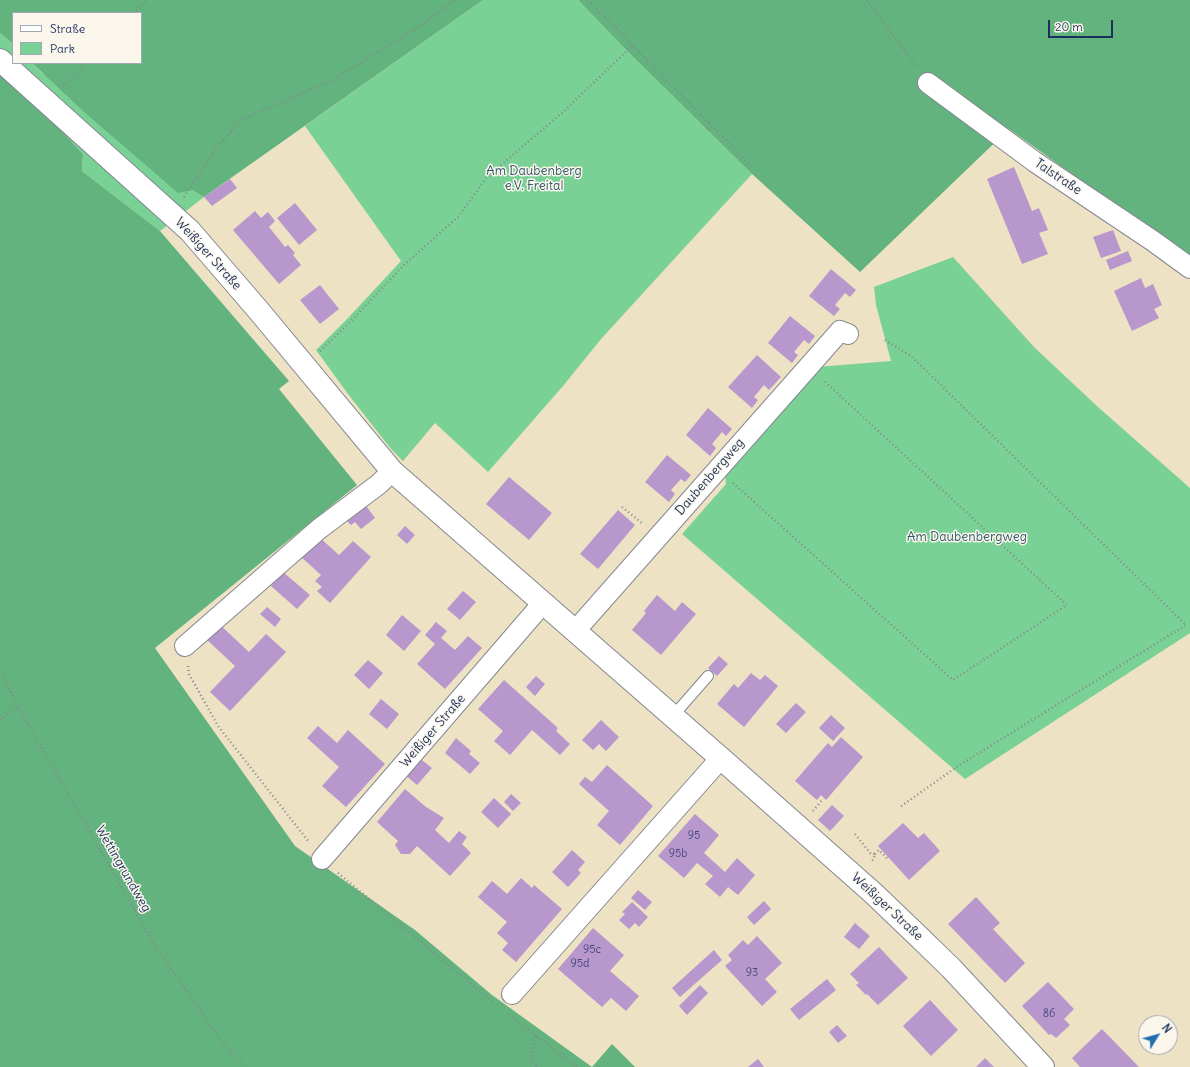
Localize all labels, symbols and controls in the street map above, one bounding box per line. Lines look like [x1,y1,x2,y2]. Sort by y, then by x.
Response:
legend [12,12,142,64]
scale bar [1050,12,1115,38]
text: 20 m [1055,19,1083,34]
text: Straße [50,21,85,36]
text: Park [50,41,75,56]
street label: Talstraße [1032,156,1084,198]
park label: Am Daubenberg e.V. Freital [486,163,582,194]
street label: Weißiger Straße [171,215,245,293]
street label: Daubenbergweg [672,435,748,519]
park label: Am Daubenbergweg [907,529,1027,545]
street label: Weißiger Straße [397,691,469,771]
street label: Wettingrundweg [92,823,154,915]
house number: 95 [688,829,700,843]
house number: 95b [669,847,687,861]
street label: Weißiger Straße [848,870,926,944]
house number: 95c [583,943,601,957]
house number: 95d [570,957,590,971]
house number: 93 [746,966,758,980]
house number: 86 [1043,1007,1055,1021]
north arrow [1138,1015,1178,1055]
text: N [1159,1021,1175,1036]

